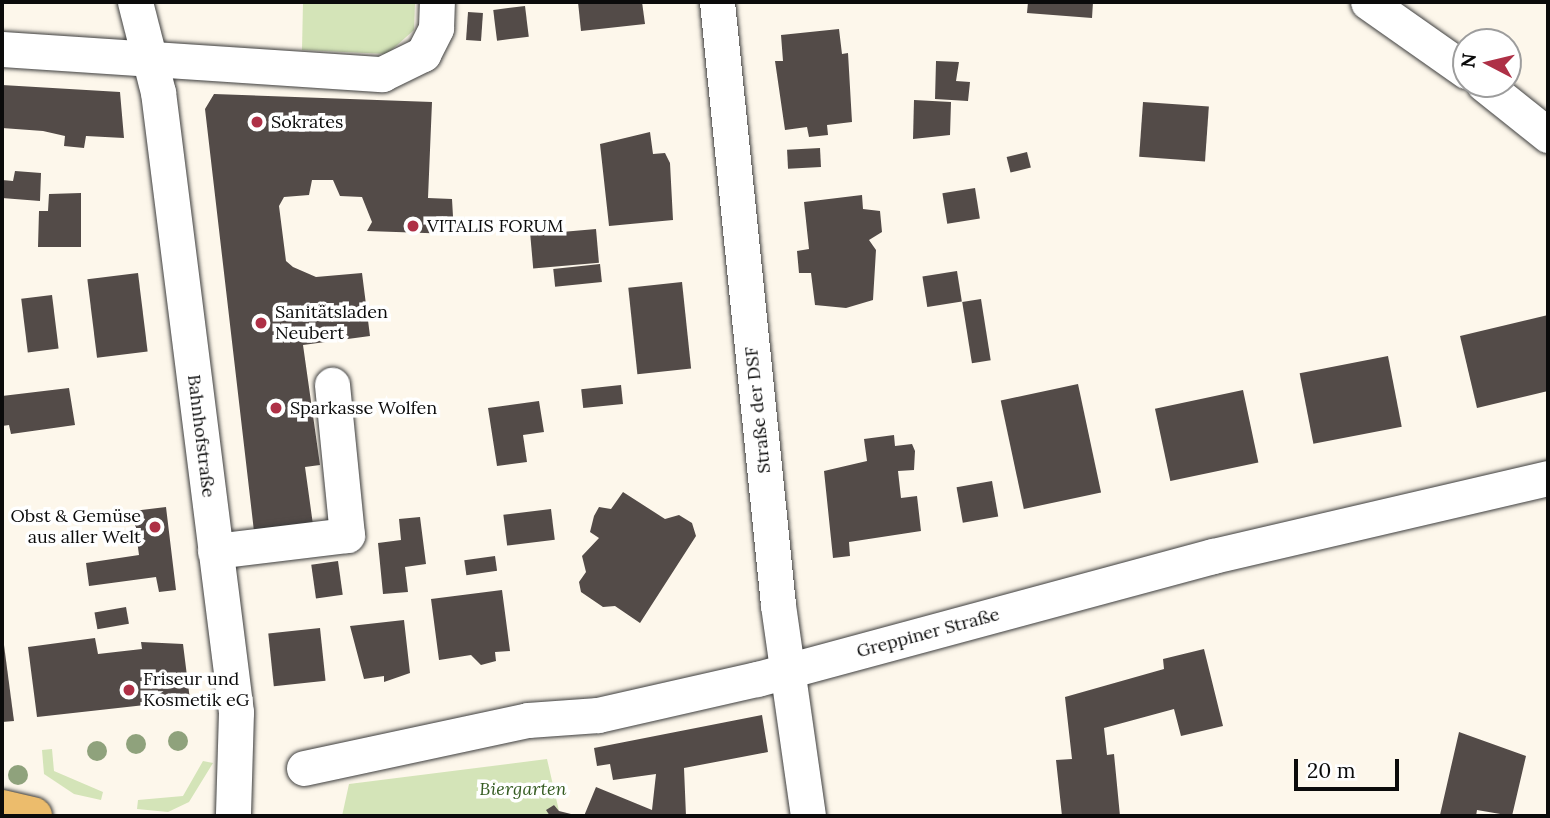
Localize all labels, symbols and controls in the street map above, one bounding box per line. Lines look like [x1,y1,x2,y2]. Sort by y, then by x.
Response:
north arrow [1452,28,1522,98]
text: N [1455,52,1481,69]
place label: Sokrates [271,111,343,133]
marker: Sokrates [249,114,265,130]
place label: VITALIS FORUM [427,215,564,237]
marker: VITALIS FORUM [405,218,421,234]
place label: Sanitätsladen Neubert [275,302,388,344]
marker: Sanitätsladen Neubert [253,315,269,331]
street label: Straße der DSF [741,346,775,474]
street label: Bahnhofstraße [183,373,219,499]
place label: Sparkasse Wolfen [290,397,437,419]
marker: Sparkasse Wolfen [268,400,284,416]
place label: Obst & Gemüse aus aller Welt [11,506,141,548]
marker: Obst & Gemüse aus aller Welt [147,519,163,535]
street label: Greppiner Straße [854,604,1002,662]
place label: Friseur und Kosmetik eG [143,669,249,712]
marker: Friseur und Kosmetik eG [121,682,137,698]
scale bar [1298,744,1403,788]
text: 20 m [1307,757,1356,784]
park label: Biergarten [479,778,567,800]

